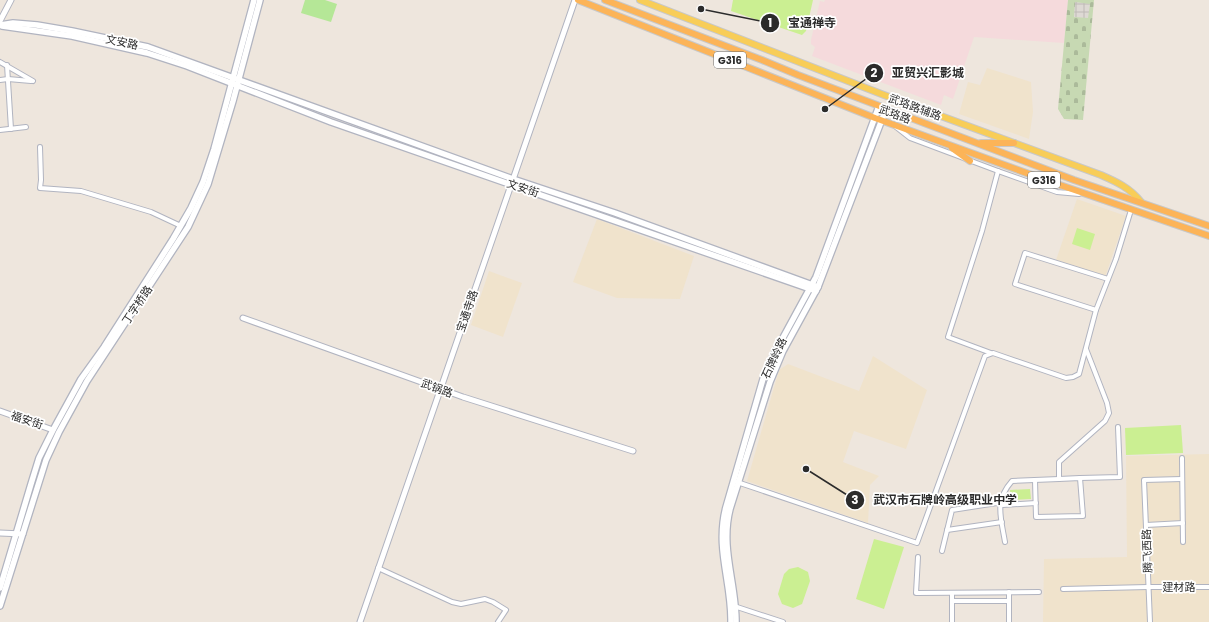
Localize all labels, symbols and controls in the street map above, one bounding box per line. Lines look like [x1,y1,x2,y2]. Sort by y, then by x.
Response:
callout: 宝通禅寺 [760,11,844,35]
text: 1 [768,14,772,31]
text: 宝通禅寺 [788,14,836,31]
street label: 文安路 [104,31,140,53]
road number: G316 [714,52,746,68]
callout: 亚贸兴汇影城 [864,61,972,85]
text: 2 [871,64,878,81]
text: 亚贸兴汇影城 [892,64,964,81]
street label: 武珞路辅路 [887,91,943,123]
street label: 武珞路 [877,102,913,126]
road number: G316 [1028,172,1060,188]
street label: 文安街 [505,175,541,201]
street label: 丁字桥路 [118,282,156,328]
street label: 宝通寺路 [452,288,482,334]
street label: 石牌岭路 [757,335,791,381]
street label: 武锅路 [419,375,455,401]
street label: 福安街 [9,407,45,433]
callout: 武汉市石牌岭高级职业中学 [845,488,1025,512]
text: 3 [851,491,859,508]
text: 武汉市石牌岭高级职业中学 [873,491,1017,508]
street label: 腾飞西路 [1138,529,1156,573]
street label: 建材路 [1163,579,1196,595]

